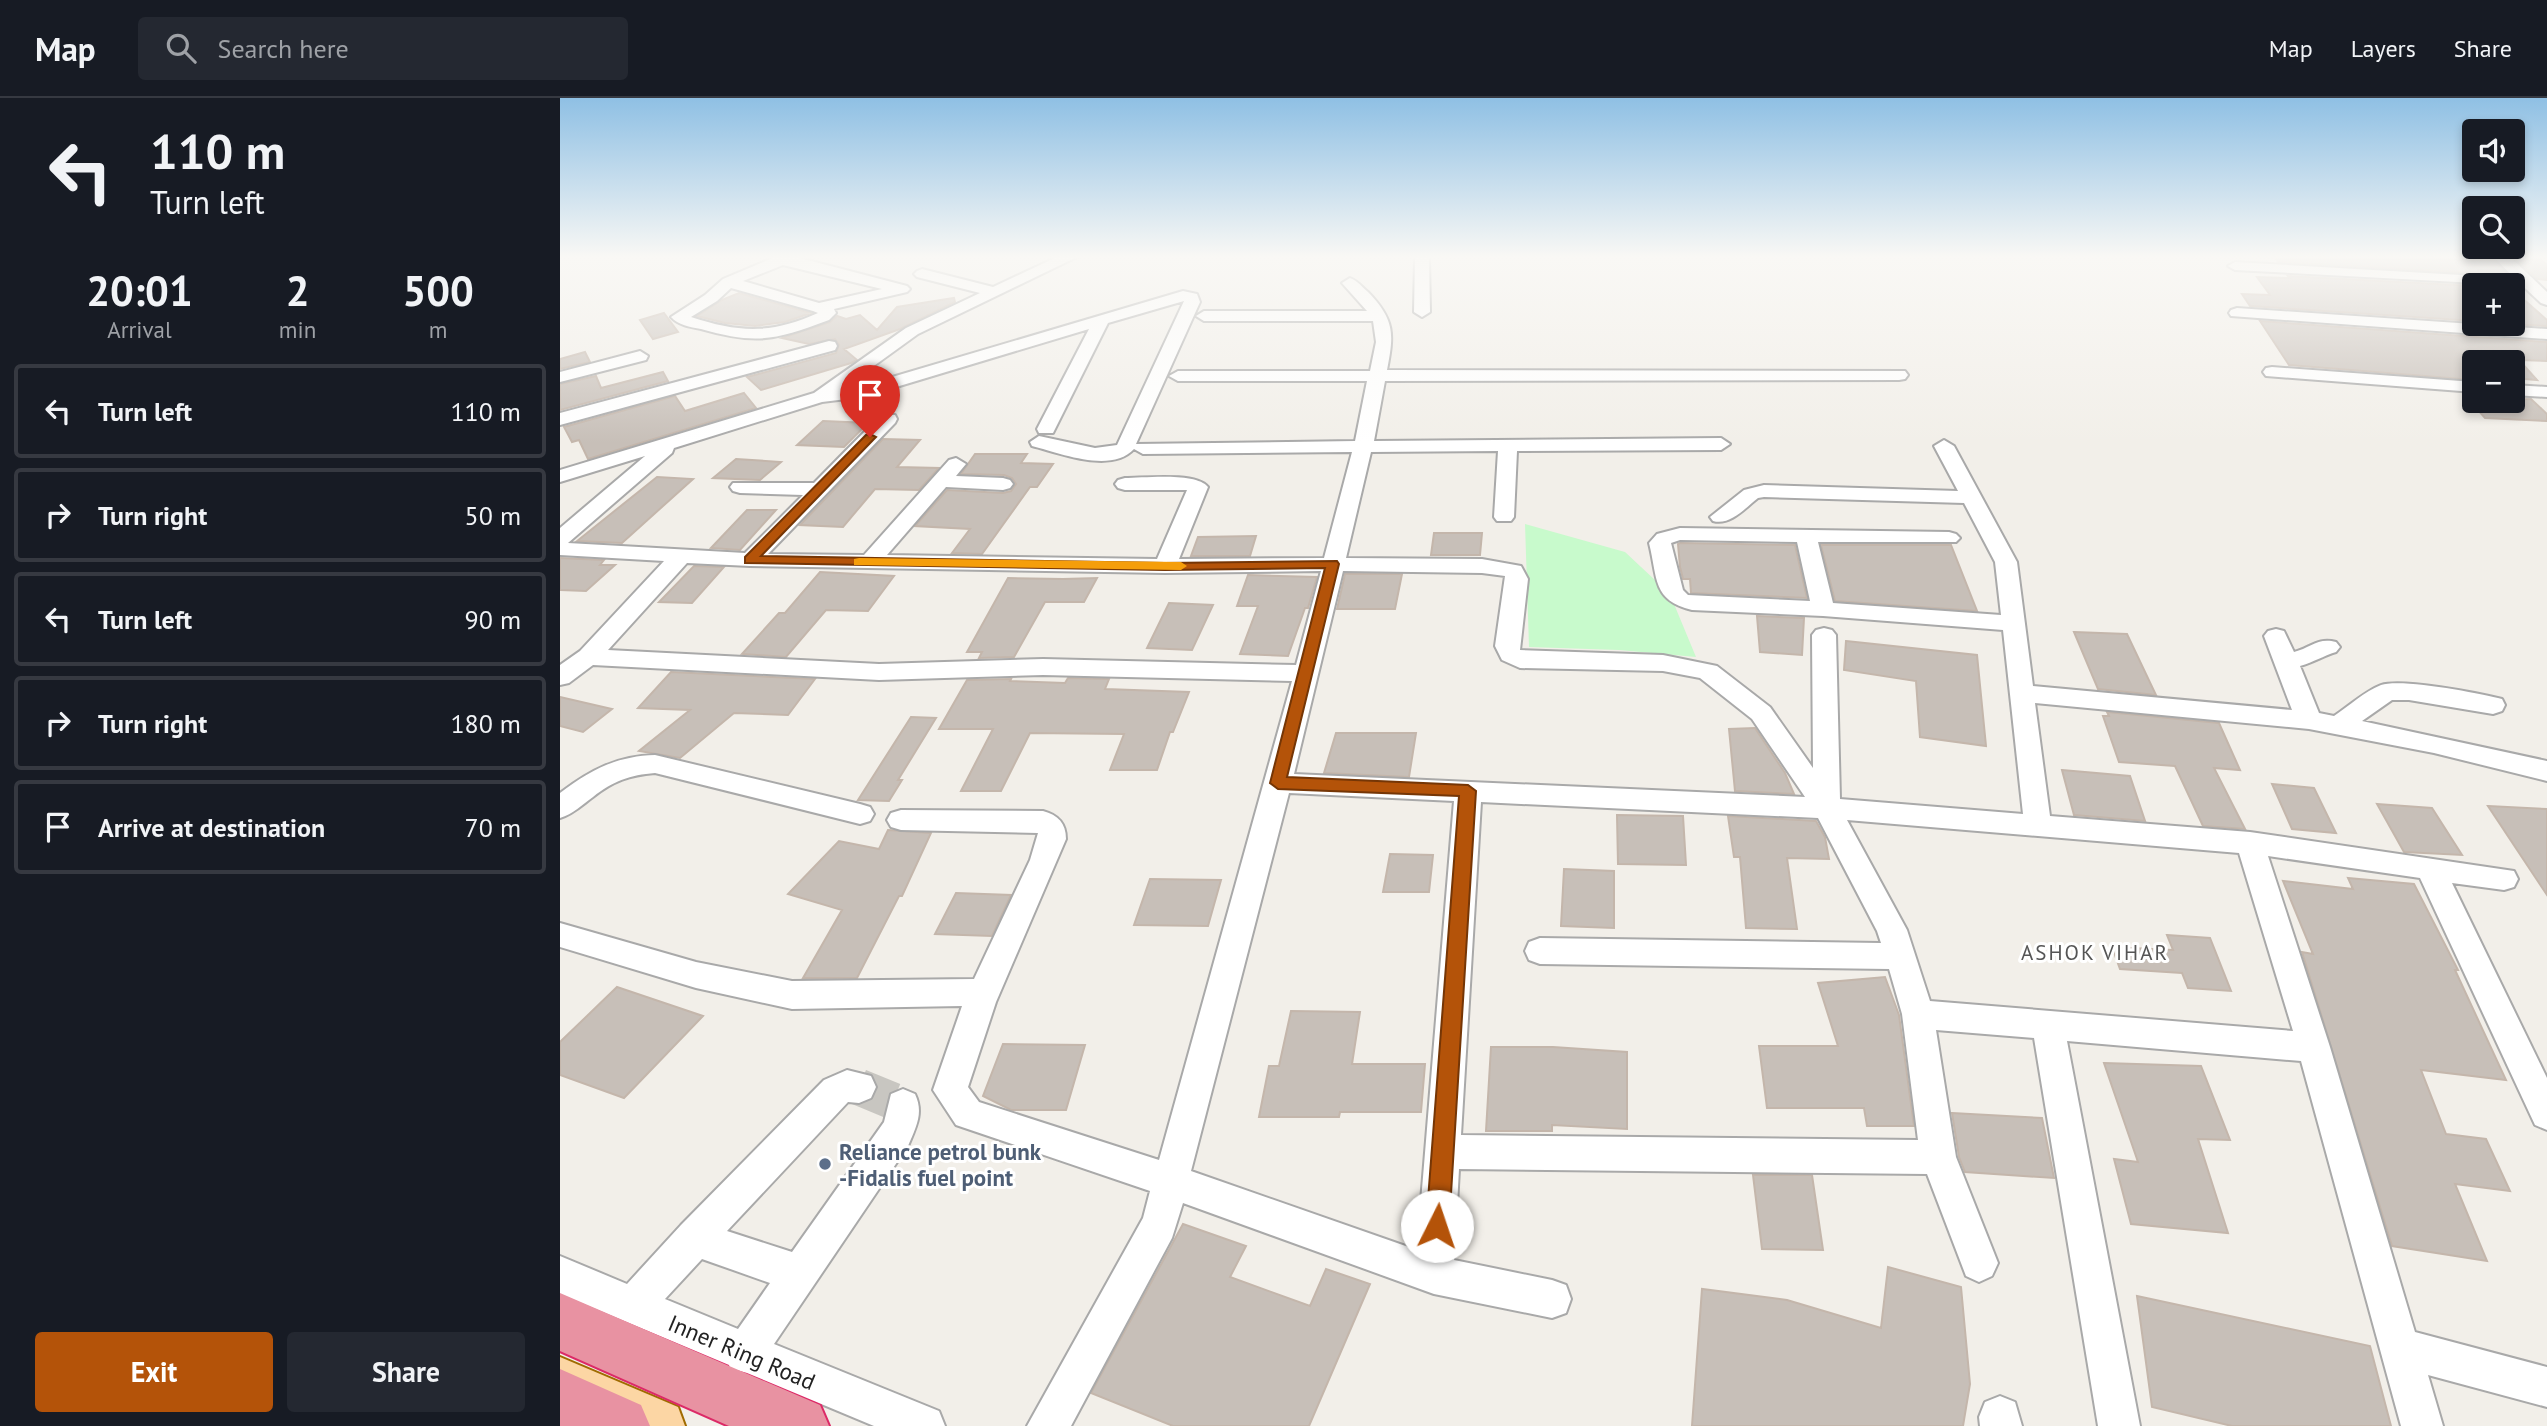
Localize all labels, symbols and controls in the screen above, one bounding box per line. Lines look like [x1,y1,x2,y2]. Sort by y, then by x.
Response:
search box [138,17,628,80]
text: Map [35,27,96,70]
icon: search [162,29,200,67]
text: Search here [218,32,349,65]
text: Map [2269,33,2313,64]
text: Layers [2351,33,2416,64]
text: Share [2454,33,2512,64]
text: 110 m [150,119,285,183]
map controls [2462,119,2525,413]
button: sound [2462,119,2525,182]
icon: left [35,126,126,217]
text: Turn left [150,181,265,223]
button: search [2462,196,2525,259]
text: 20:01 [86,263,193,318]
text: 2 [286,263,309,318]
text: 500 [402,263,474,318]
button: + [2462,273,2525,336]
text: Arrival [107,315,172,344]
text: min [279,315,316,344]
text: m [429,315,447,344]
button: − [2462,350,2525,413]
pin [840,365,900,437]
icon: arrive [851,376,889,414]
icon: left [39,392,77,430]
text: Turn left [98,395,192,428]
text: 110 m [450,395,521,428]
icon: right [39,496,77,534]
text: Turn right [98,499,207,532]
text: 50 m [465,499,521,532]
icon: left [39,600,77,638]
text: Turn left [98,603,192,636]
text: 90 m [465,603,521,636]
icon: right [39,704,77,742]
text: Turn right [98,707,207,740]
text: 180 m [450,707,521,740]
icon: arrive [39,808,77,846]
text: Arrive at destination [98,811,325,844]
text: 70 m [465,811,521,844]
district label: ASHOK VIHAR [2021,939,2169,966]
place label: Reliance petrol bunk -Fidalis fuel point [839,1137,1042,1192]
marker: Reliance petrol bunk -Fidalis fuel point [817,1156,833,1172]
position arrow [1400,1189,1474,1263]
street label: Inner Ring Road [664,1308,820,1396]
button: Exit [35,1332,273,1412]
button: Share [287,1332,525,1412]

